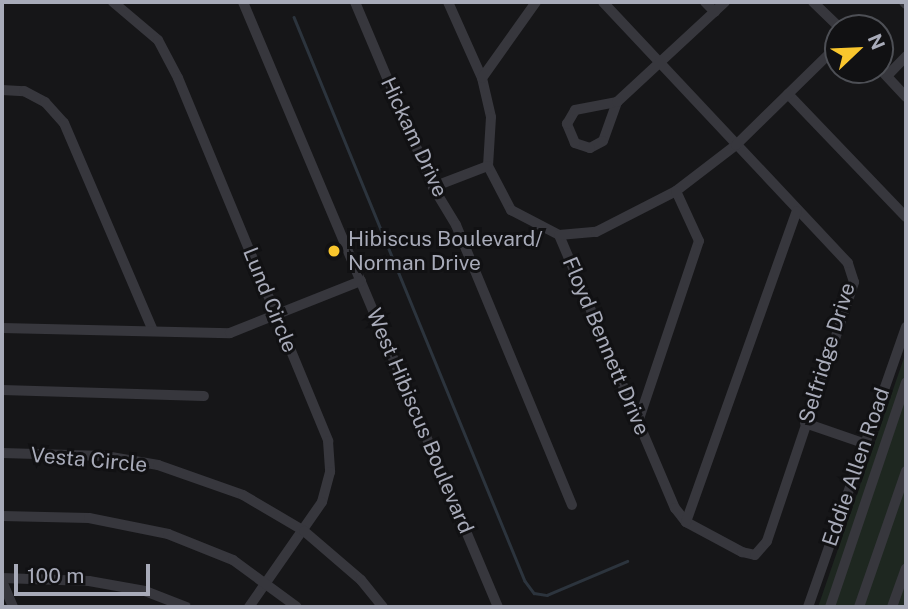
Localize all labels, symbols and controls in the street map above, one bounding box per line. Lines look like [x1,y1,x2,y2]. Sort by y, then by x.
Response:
north arrow [824,14,894,84]
text: N [863,30,890,53]
street label: Hickam Drive [375,73,453,201]
place label: Hibiscus Boulevard/ Norman Drive [348,226,543,276]
marker: Hibiscus Boulevard/ Norman Drive [326,243,342,259]
street label: Lund Circle [238,244,302,356]
street label: Floyd Bennett Drive [557,253,655,439]
street label: Selfridge Drive [794,279,860,427]
street label: West Hibiscus Boulevard [361,305,479,537]
street label: Eddie Allen Road [817,384,895,550]
street label: Vesta Circle [30,442,148,478]
scale bar [18,550,154,594]
text: 100 m [27,563,84,588]

